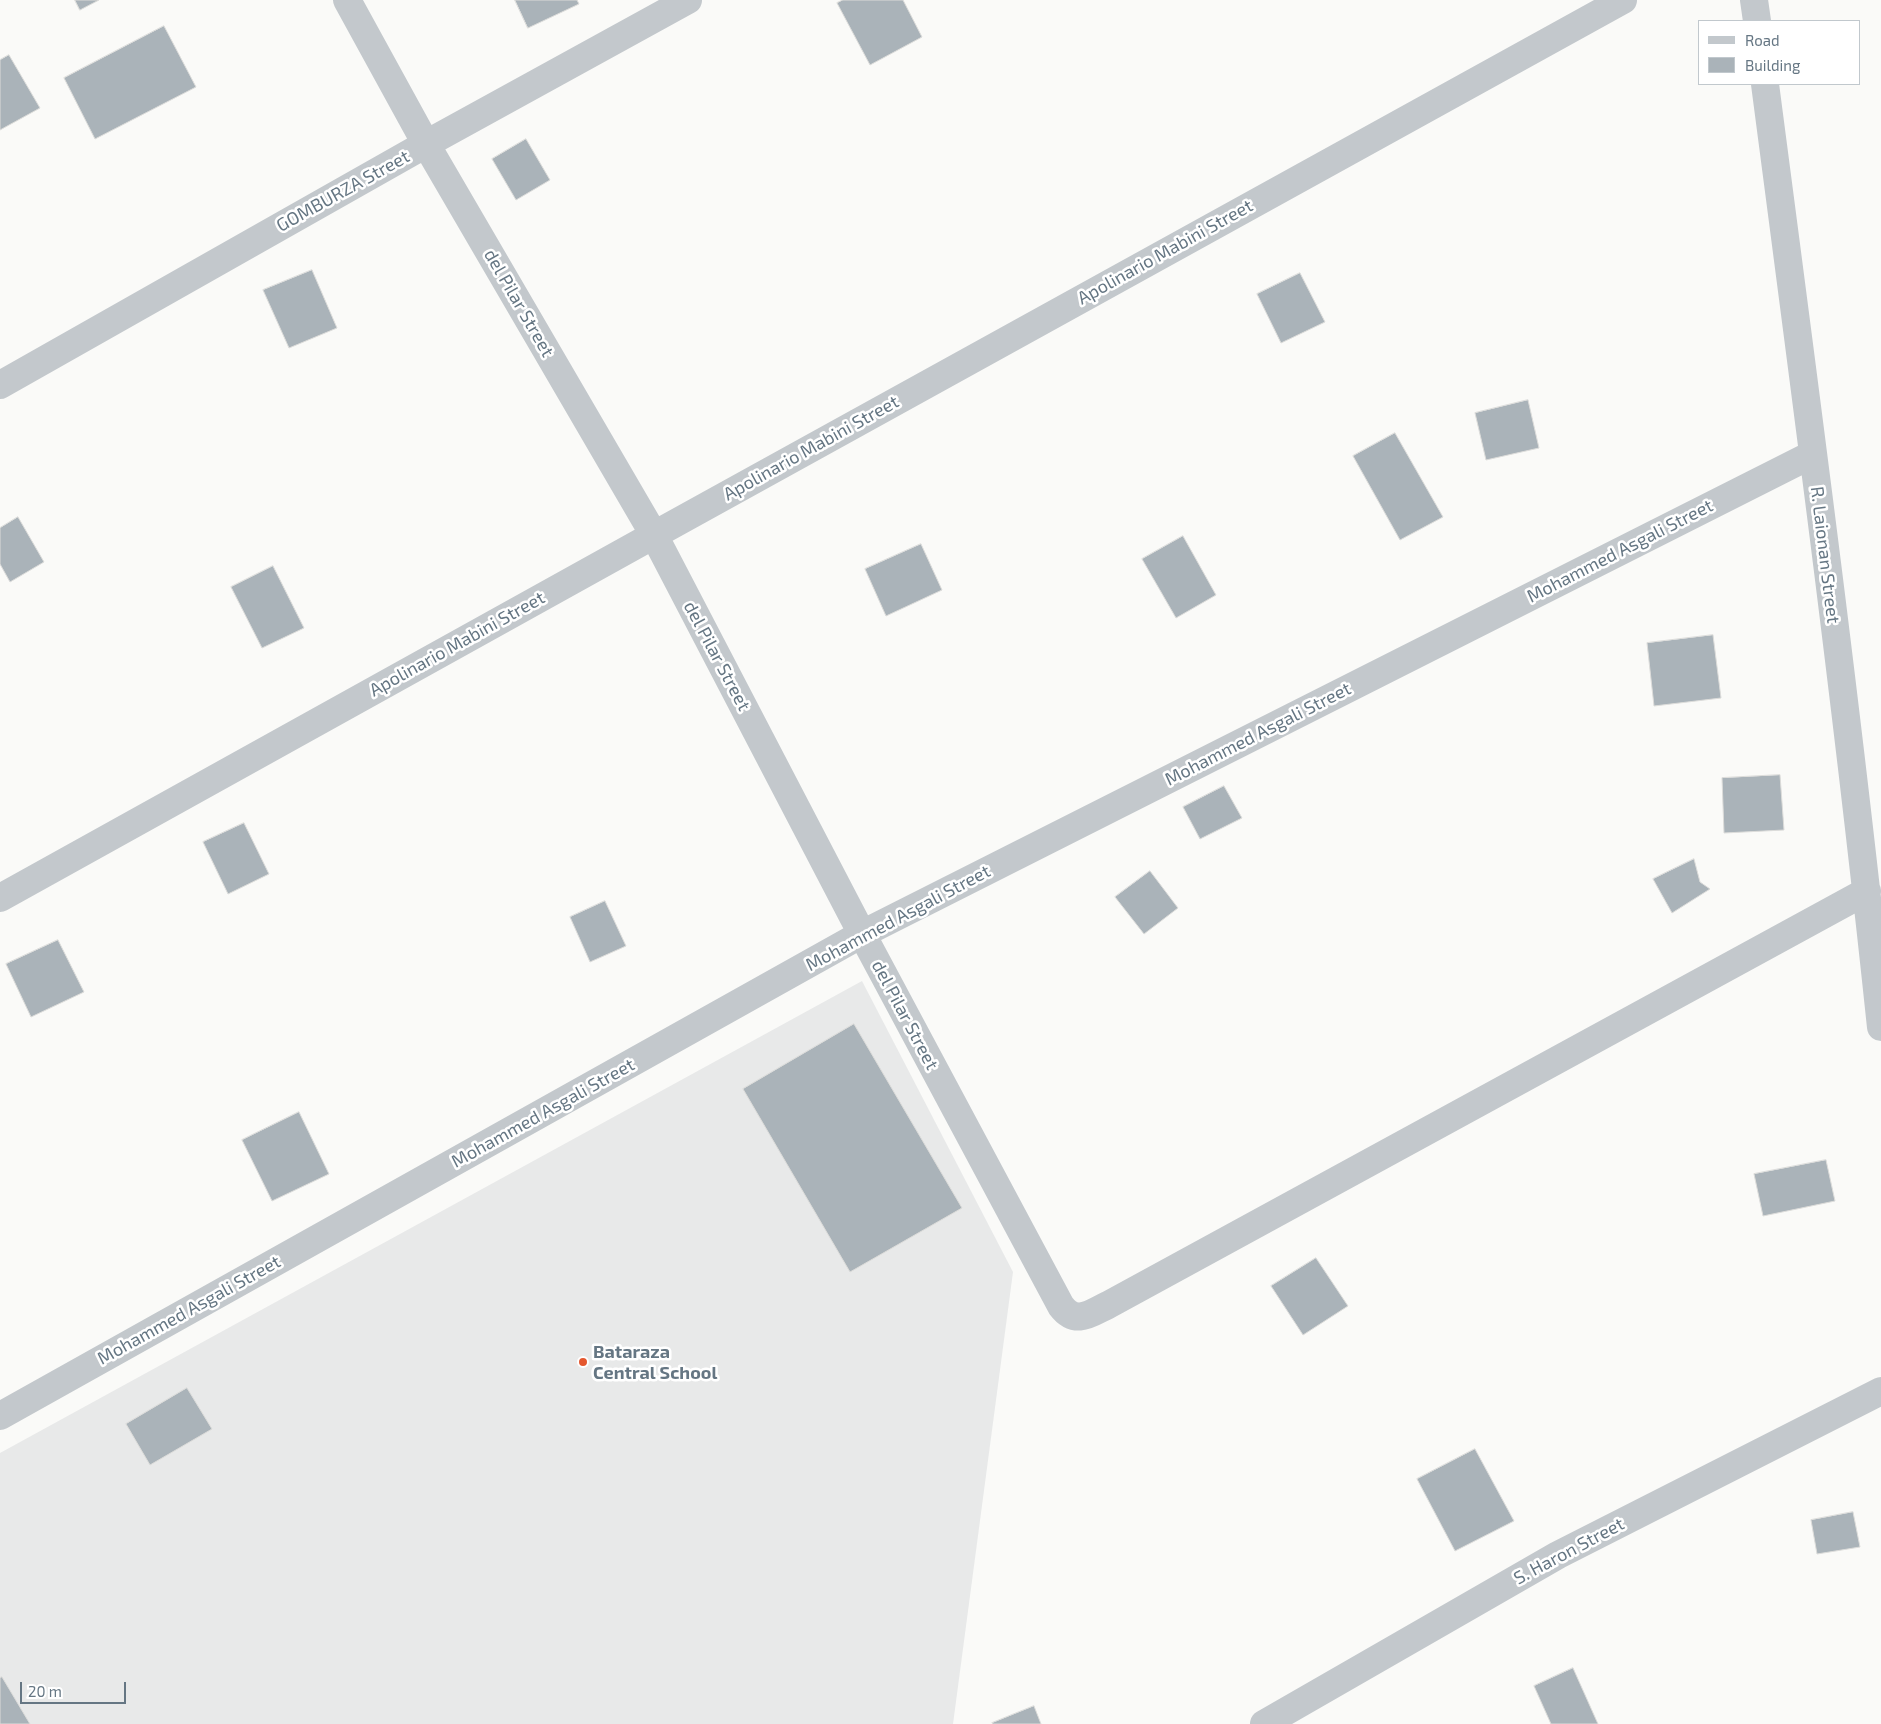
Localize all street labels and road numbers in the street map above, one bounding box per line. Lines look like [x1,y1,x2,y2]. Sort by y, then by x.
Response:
street label: GOMBURZA Street [273,145,413,237]
street label: Apolinario Mabini Street [1073,195,1257,309]
street label: del Pilar Street [479,245,559,361]
street label: Apolinario Mabini Street [719,391,903,505]
street label: R. Laionan Street [1806,485,1844,625]
street label: Mohammed Asgali Street [1523,495,1717,607]
street label: Apolinario Mabini Street [365,587,549,701]
street label: del Pilar Street [679,598,755,714]
street label: Mohammed Asgali Street [1161,678,1355,790]
street label: Mohammed Asgali Street [802,860,994,976]
street label: del Pilar Street [867,957,943,1073]
street label: Mohammed Asgali Street [448,1054,638,1172]
street label: Mohammed Asgali Street [94,1251,284,1369]
street label: S. Haron Street [1510,1513,1628,1589]

